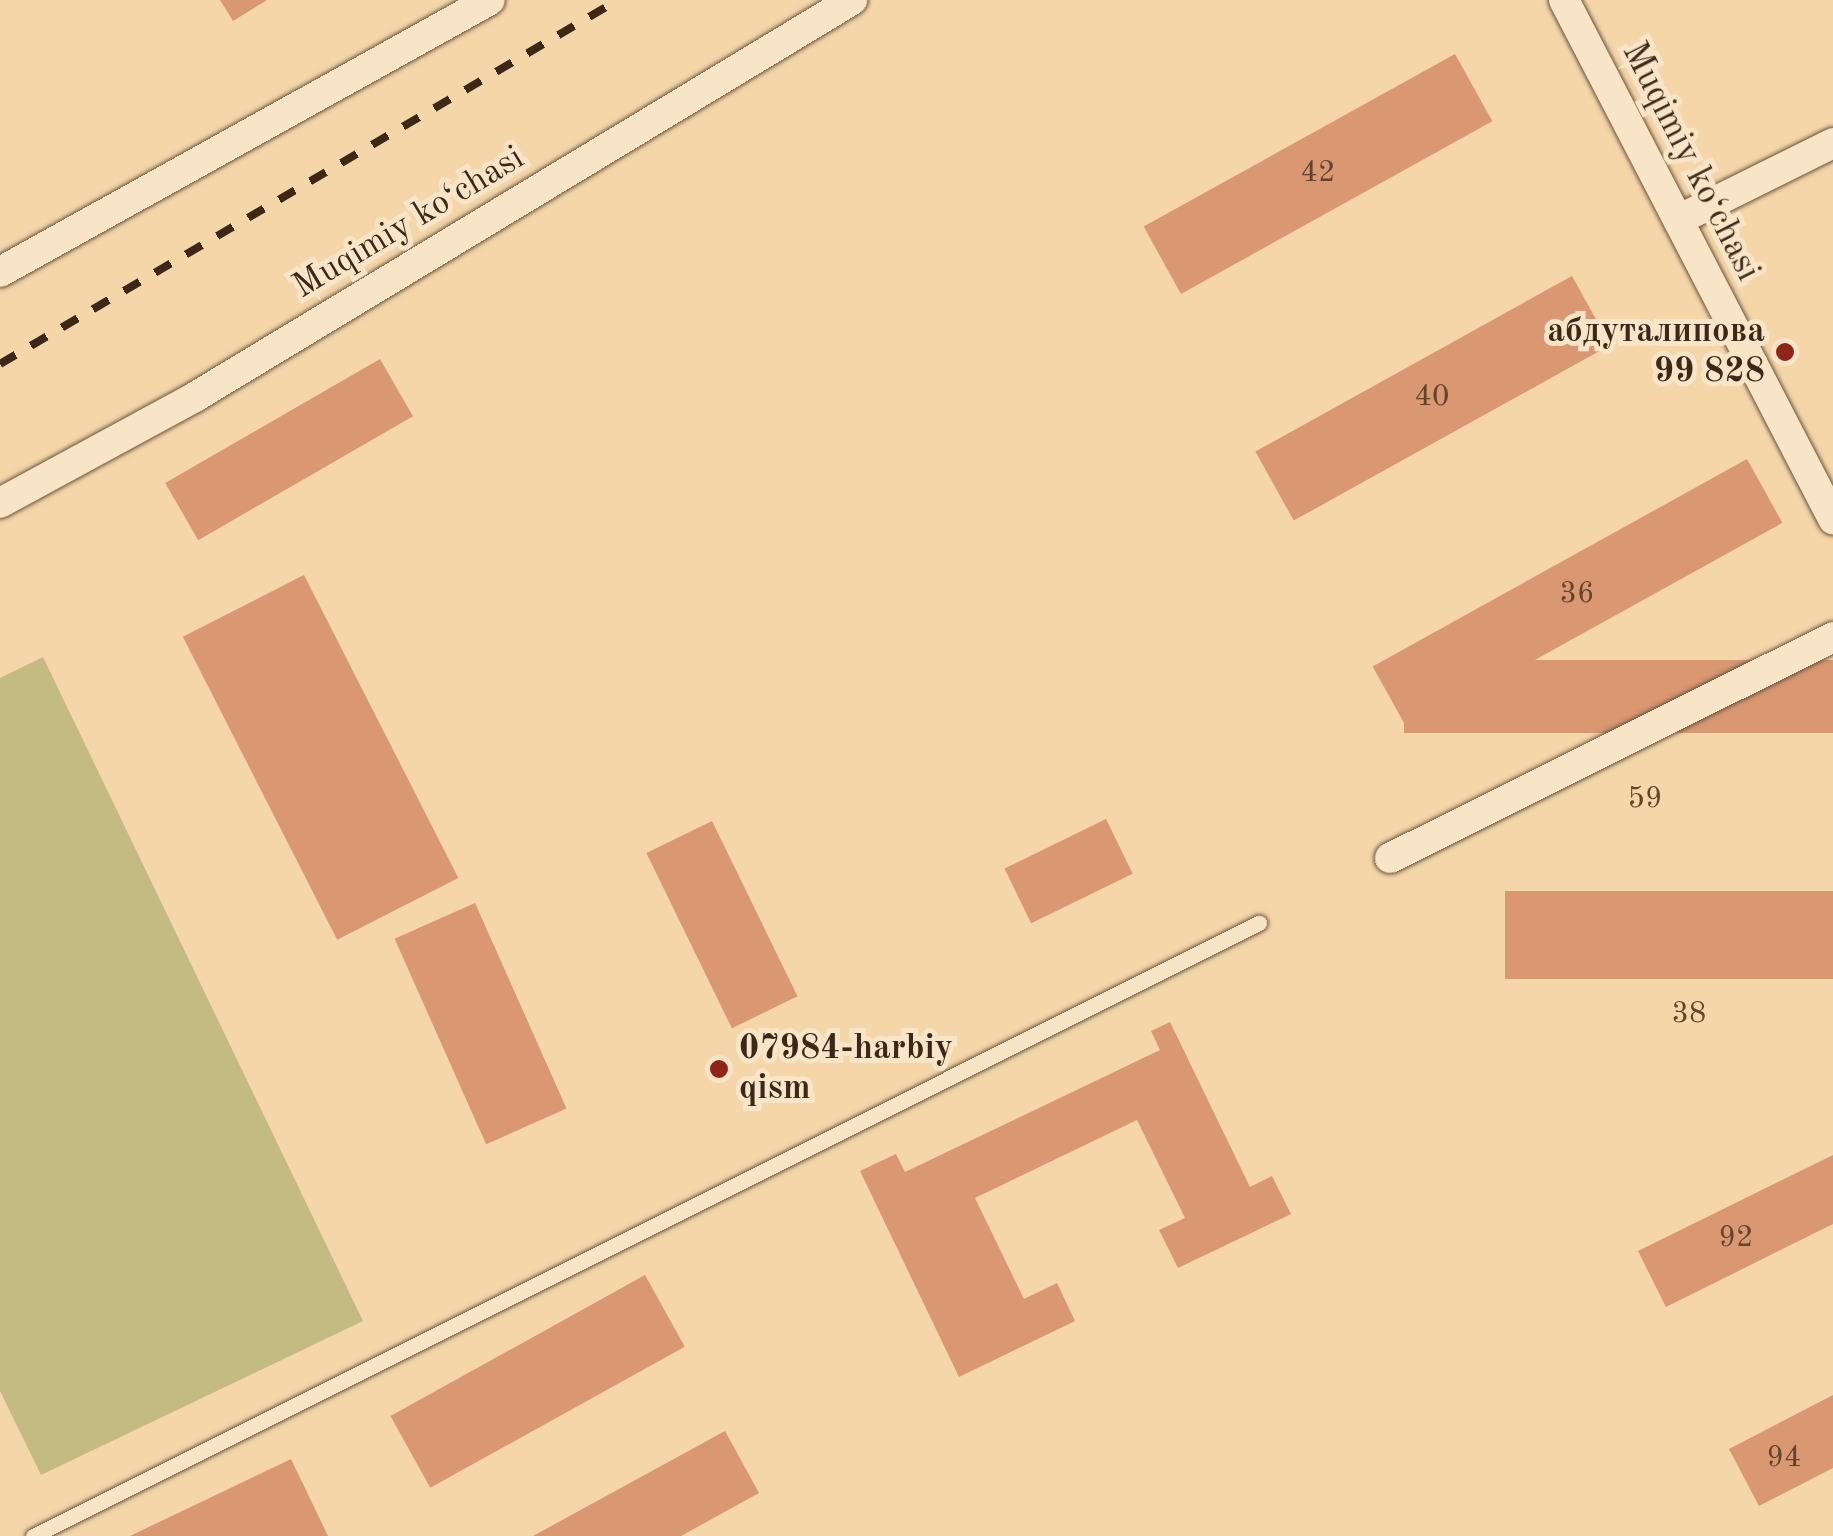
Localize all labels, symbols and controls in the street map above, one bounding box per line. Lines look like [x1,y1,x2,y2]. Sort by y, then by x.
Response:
street label: Muqimiy ko‘chasi [1612,36,1768,288]
street label: Muqimiy ko‘chasi [286,137,532,309]
house number: 42 [1301,155,1335,191]
place label: абдуталипова 99 828 [1547,311,1765,393]
marker: абдуталипова 99 828 [1774,341,1796,363]
house number: 40 [1415,379,1449,415]
house number: 36 [1560,576,1594,612]
house number: 59 [1628,781,1662,817]
house number: 38 [1672,996,1706,1032]
place label: 07984-harbiy qism [739,1028,953,1110]
marker: 07984-harbiy qism [708,1058,730,1080]
house number: 92 [1719,1220,1753,1256]
house number: 94 [1767,1440,1801,1476]

